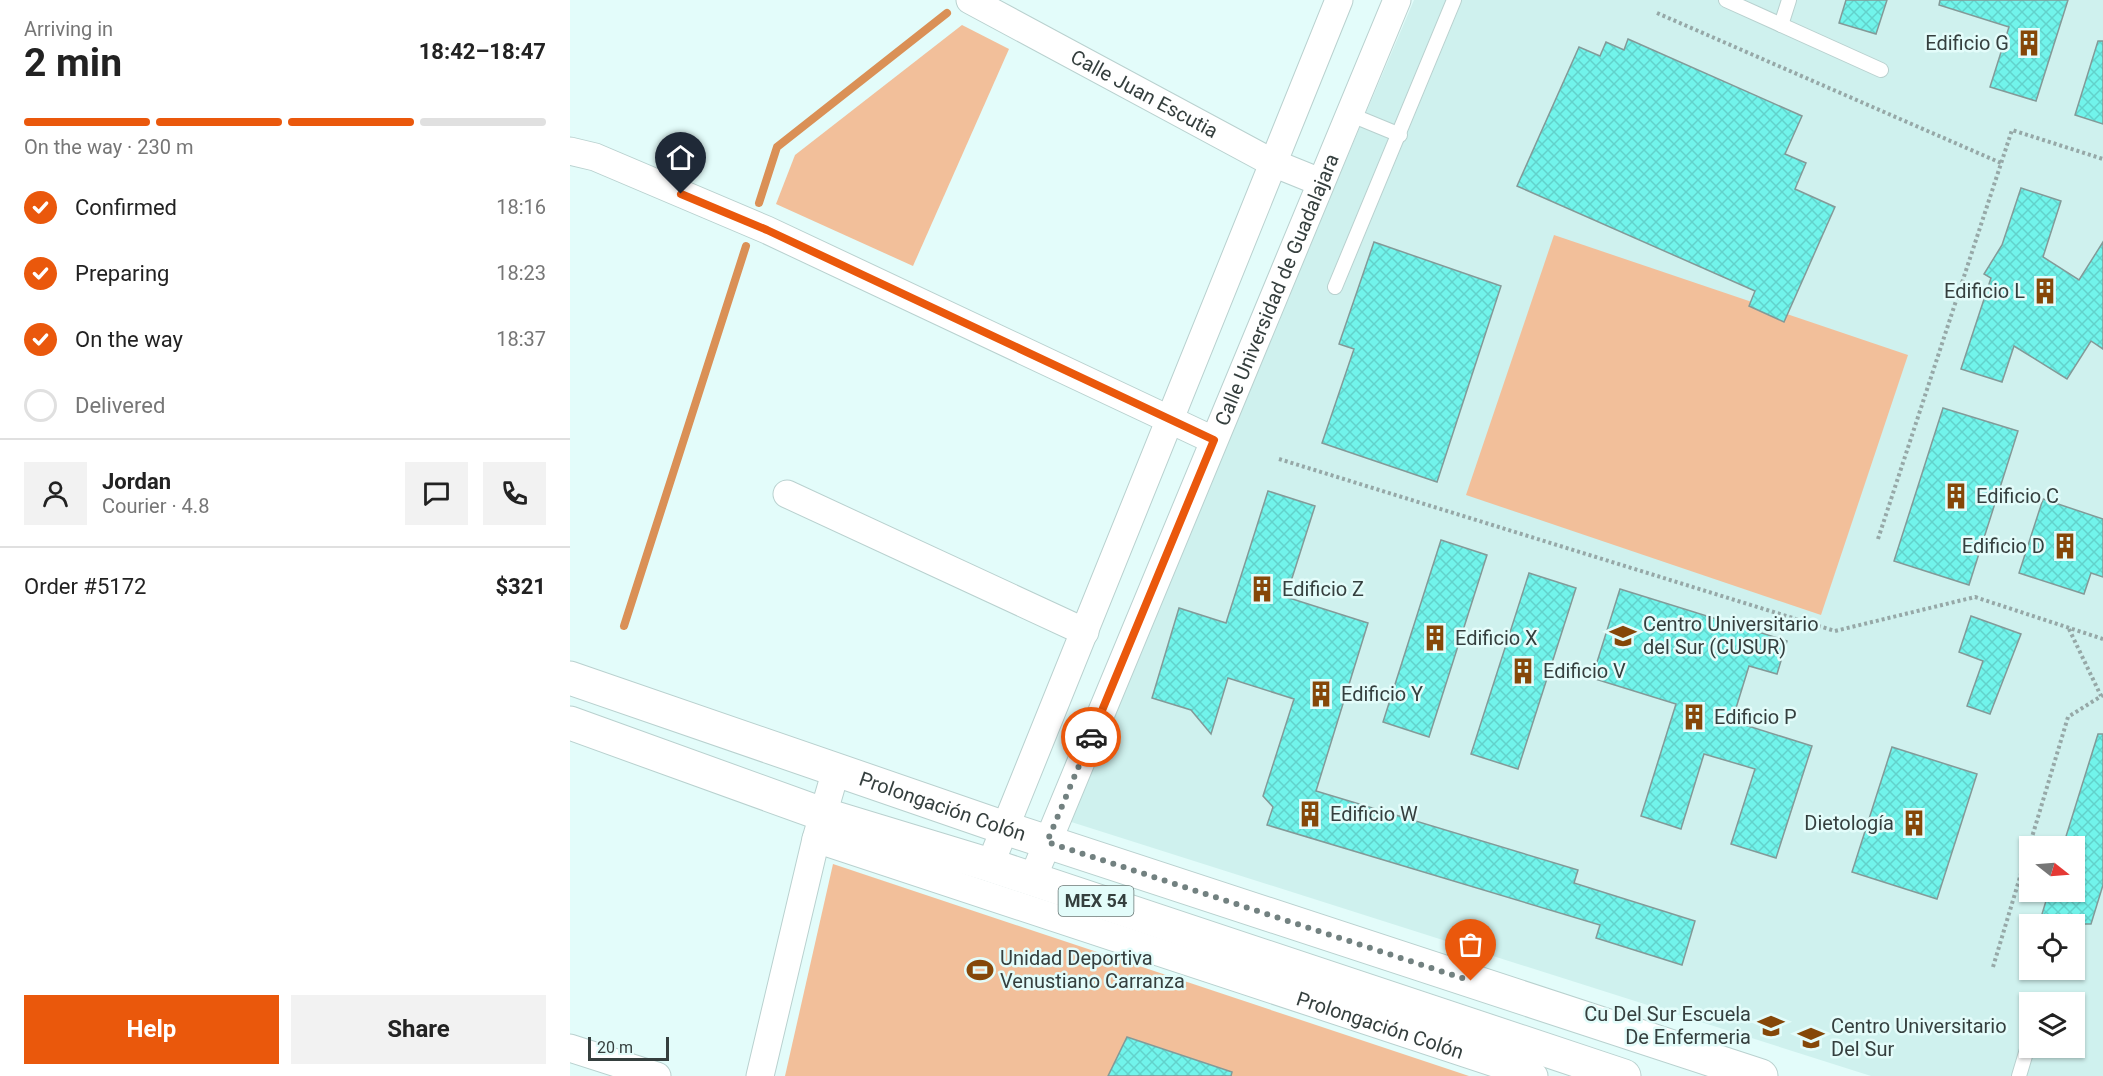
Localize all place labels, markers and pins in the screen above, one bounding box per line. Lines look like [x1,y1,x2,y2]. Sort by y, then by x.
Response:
building icon: Edificio G [2014,28,2044,58]
place label: Edificio G [1925,31,2009,55]
pin [655,132,706,194]
building icon: Edificio L [2030,276,2060,306]
place label: Edificio L [1944,279,2025,303]
building icon: Edificio C [1941,481,1971,511]
place label: Edificio C [1976,484,2059,508]
building icon: Edificio D [2050,531,2080,561]
place label: Edificio D [1962,534,2045,558]
building icon: Edificio Z [1247,574,1277,604]
place label: Edificio Z [1282,577,1364,601]
place label: Centro Universitario del Sur (CUSUR) [1643,612,1819,659]
school or university icon: Centro Universitario del Sur (CUSUR) [1608,621,1638,651]
building icon: Edificio X [1420,623,1450,653]
place label: Edificio X [1455,626,1538,650]
building icon: Edificio V [1508,656,1538,686]
place label: Edificio V [1543,659,1626,683]
building icon: Edificio Y [1306,679,1336,709]
place label: Edificio Y [1341,682,1423,706]
building icon: Edificio P [1679,702,1709,732]
place label: Edificio P [1714,705,1797,729]
building icon: Edificio W [1295,799,1325,829]
place label: Edificio W [1330,802,1418,826]
building icon: Dietología [1899,808,1929,838]
place label: Dietología [1804,811,1894,835]
pin [1445,919,1496,981]
place label: Unidad Deportiva Venustiano Carranza [1000,946,1185,993]
sports icon: Unidad Deportiva Venustiano Carranza [965,955,995,985]
place label: Cu Del Sur Escuela De Enfermeria [1584,1002,1751,1049]
school or university icon: Cu Del Sur Escuela De Enfermeria [1756,1011,1786,1041]
place label: Centro Universitario Del Sur [1831,1014,2007,1061]
school or university icon: Centro Universitario Del Sur [1796,1023,1826,1053]

